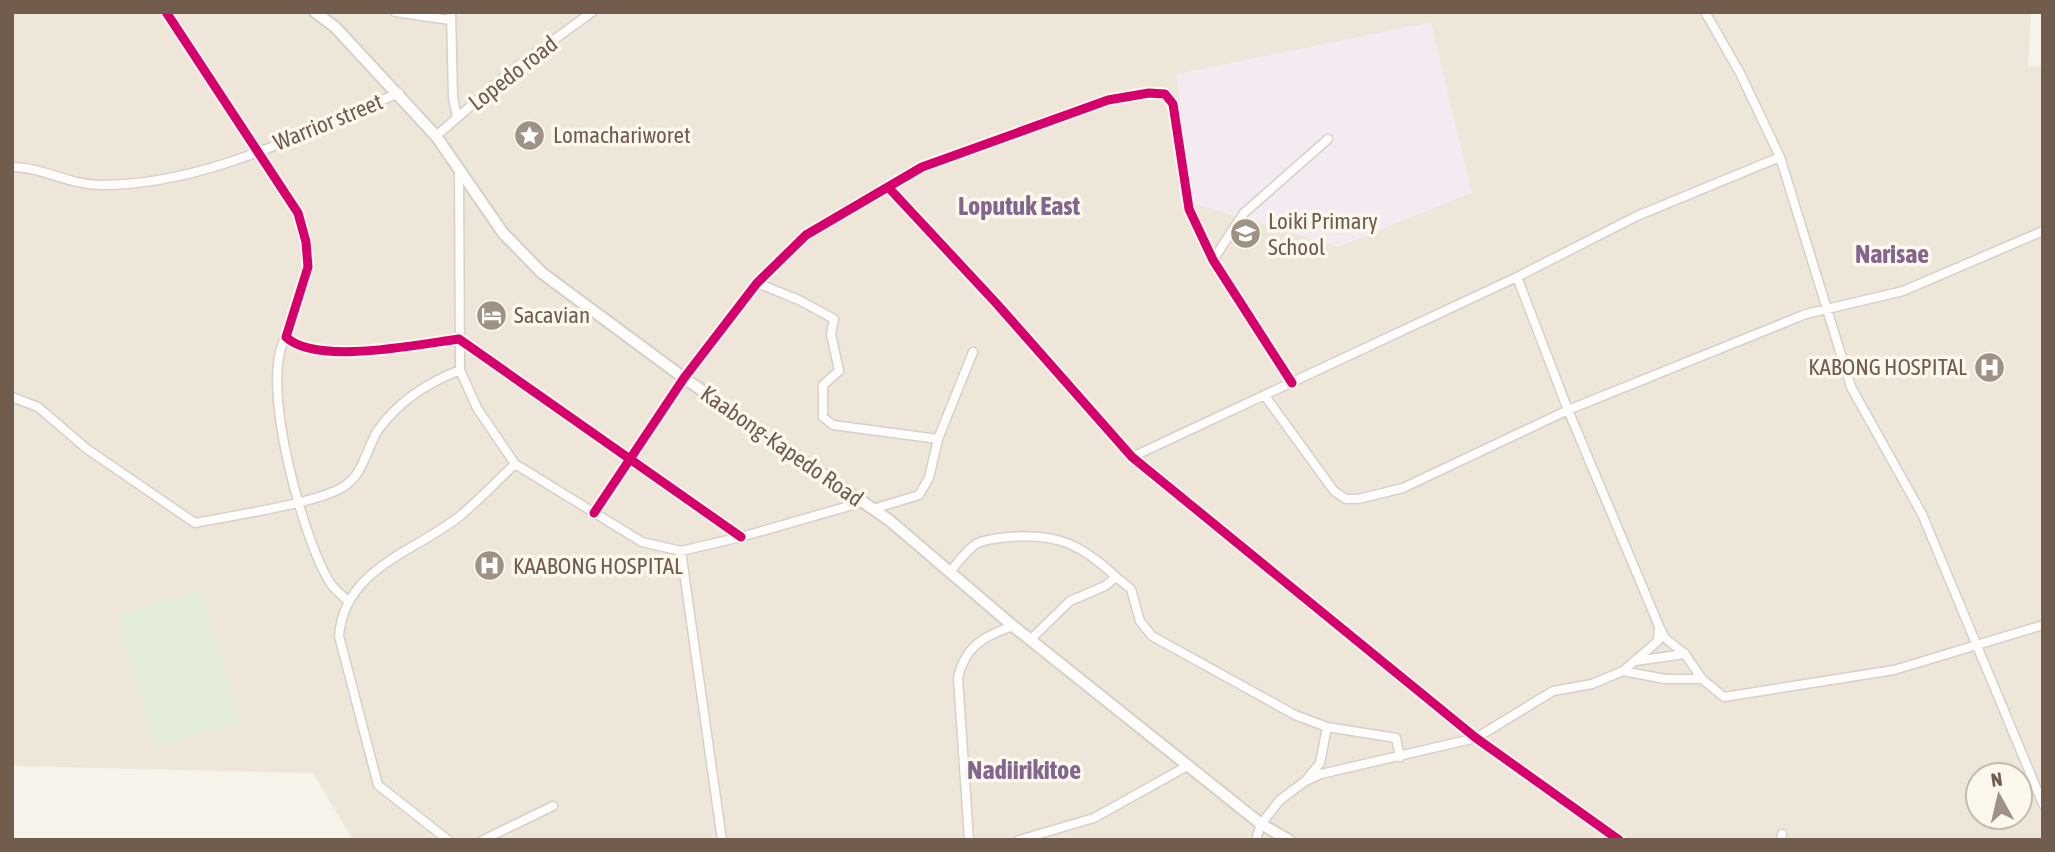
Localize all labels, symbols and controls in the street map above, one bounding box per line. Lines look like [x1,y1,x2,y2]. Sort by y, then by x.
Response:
street label: Lopedo road [464,30,562,116]
street label: Warrior street [270,88,386,156]
place icon: Lomachariworet [513,118,547,152]
place label: Lomachariworet [553,122,691,148]
district label: Loputuk East [958,191,1081,221]
place label: Loiki Primary School [1268,208,1378,260]
school or university icon: Loiki Primary School [1228,217,1262,251]
district label: Narisae [1855,239,1929,269]
hotel icon: Sacavian [474,298,508,332]
place label: Sacavian [514,302,590,328]
hospital icon: KABONG HOSPITAL [1973,350,2007,384]
place label: KABONG HOSPITAL [1808,354,1967,380]
street label: Kaabong-Kapedo Road [696,380,868,512]
hospital icon: KAABONG HOSPITAL [473,549,507,583]
place label: KAABONG HOSPITAL [513,553,683,579]
district label: Nadiirikitoe [967,755,1081,785]
north arrow [1964,761,2034,831]
text: N [1990,767,2004,791]

